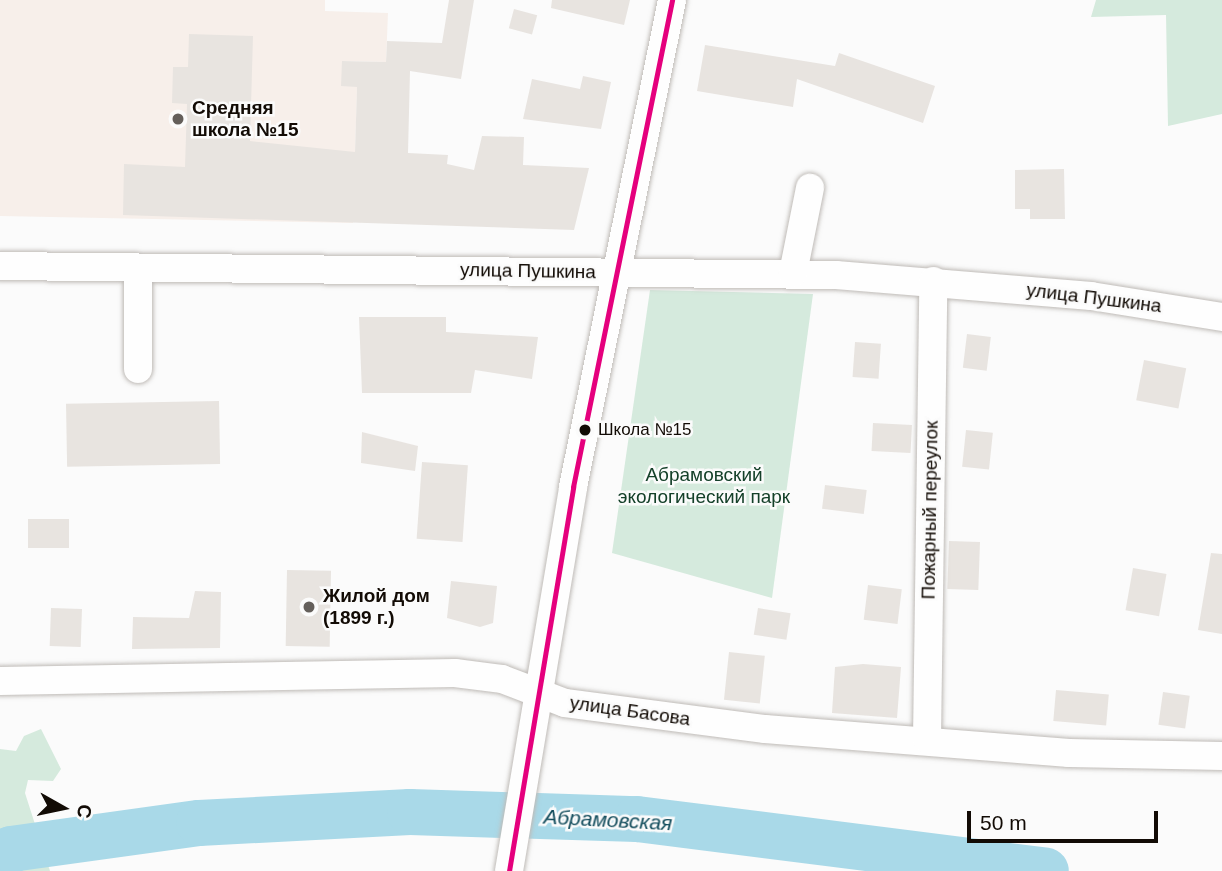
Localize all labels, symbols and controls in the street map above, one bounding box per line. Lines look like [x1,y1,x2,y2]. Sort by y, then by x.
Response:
place label: Средняя школа №15 [192,97,298,141]
marker: Средняя школа №15 [170,111,186,127]
street label: улица Пушкина [460,258,596,284]
street label: улица Пушкина [1025,278,1163,318]
place label: Школа №15 [598,420,692,440]
street label: Пожарный переулок [917,420,943,600]
marker: Школа №15 [578,423,592,437]
park label: Абрамовский экологический парк [618,464,790,508]
place label: Жилой дом (1899 г.) [323,585,430,629]
marker: Жилой дом (1899 г.) [301,599,317,615]
street label: улица Басова [568,691,692,731]
north arrow [28,773,98,843]
scale bar [970,798,1161,842]
text: С [73,803,96,820]
water label: Абрамовская [543,804,673,836]
text: 50 m [980,811,1027,834]

